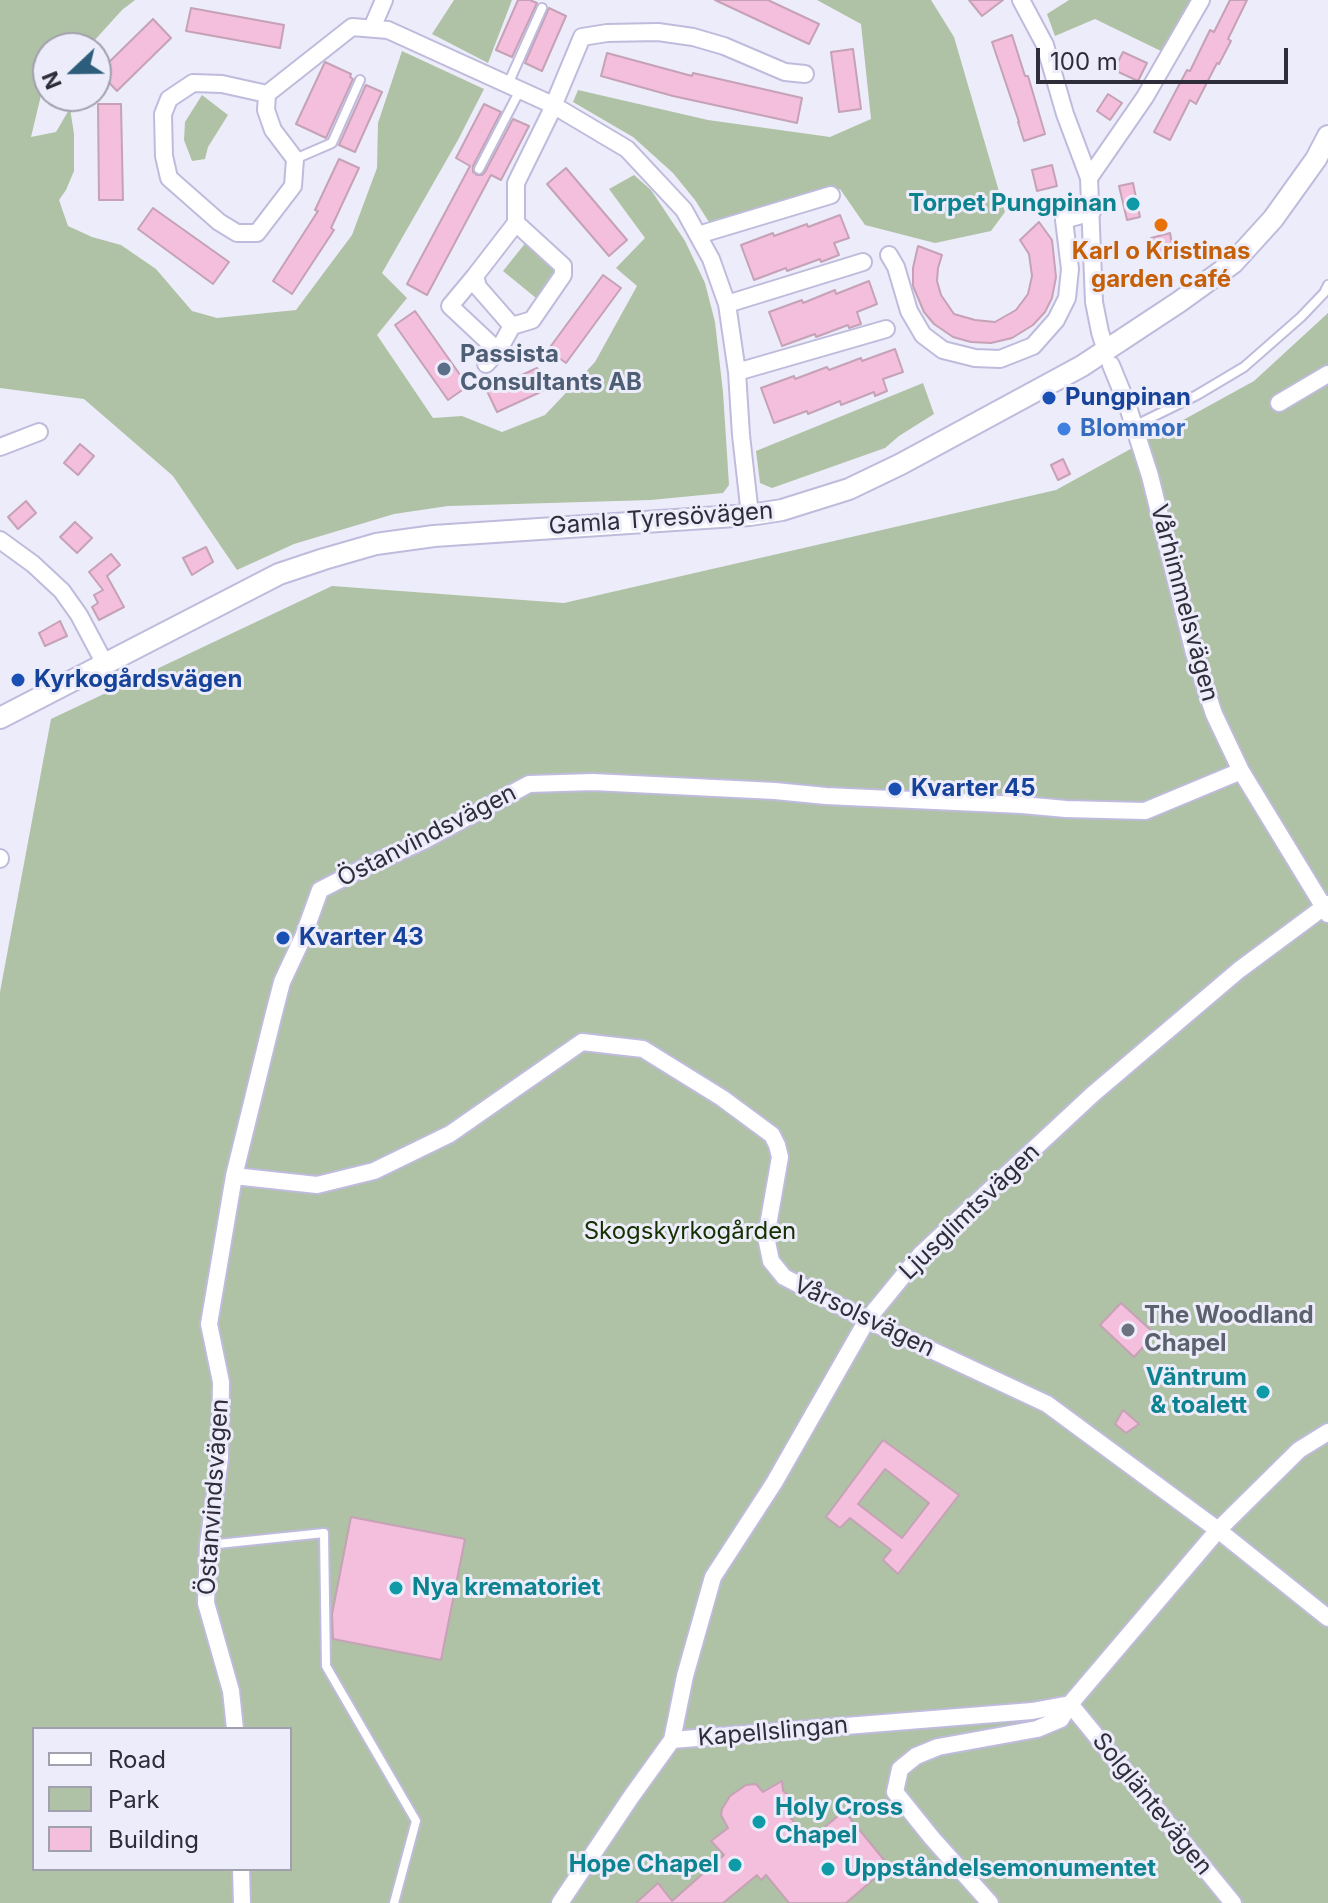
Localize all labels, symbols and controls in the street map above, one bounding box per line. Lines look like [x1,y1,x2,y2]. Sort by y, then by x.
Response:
north arrow [32,32,112,112]
scale bar [1040,32,1292,82]
text: 100 m [1050,47,1118,76]
text: N [36,68,67,93]
place label: Torpet Pungpinan [908,190,1117,218]
marker: Torpet Pungpinan [1124,195,1142,213]
marker: Karl o Kristinas garden café [1152,216,1170,234]
place label: Karl o Kristinas garden café [1072,238,1250,294]
place label: Passista Consultants AB [460,341,642,397]
marker: Passista Consultants AB [435,360,453,378]
place label: Pungpinan [1065,384,1191,412]
marker: Pungpinan [1040,389,1058,407]
place label: Blommor [1080,415,1185,443]
marker: Blommor [1055,420,1073,438]
street label: Gamla Tyresövägen [548,497,774,541]
street label: Vårhimmelsvägen [1144,501,1224,705]
place label: Kyrkogårdsvägen [34,666,242,694]
marker: Kyrkogårdsvägen [9,671,27,689]
place label: Kvarter 45 [911,775,1036,803]
street label: Östanvindsvägen [333,778,521,894]
marker: Kvarter 45 [886,780,904,798]
place label: Kvarter 43 [299,924,424,952]
marker: Kvarter 43 [274,929,292,947]
street label: Ljusglimtsvägen [894,1138,1046,1286]
park label: Skogskyrkogården [584,1218,796,1246]
street label: Vårsolsvägen [789,1270,939,1364]
place label: The Woodland Chapel [1144,1302,1314,1358]
marker: The Woodland Chapel [1119,1321,1137,1339]
place label: Väntrum & toalett [1146,1364,1247,1420]
marker: Väntrum & toalett [1254,1383,1272,1401]
street label: Östanvindsvägen [193,1398,235,1596]
place label: Nya krematoriet [412,1574,600,1602]
marker: Nya krematoriet [387,1579,405,1597]
street label: Kapellslingan [697,1711,849,1753]
legend [32,1727,292,1871]
street label: Solgläntevägen [1086,1727,1218,1881]
text: Road [108,1745,166,1774]
text: Park [108,1785,159,1814]
place label: Holy Cross Chapel [775,1794,903,1850]
marker: Holy Cross Chapel [750,1813,768,1831]
text: Building [108,1825,199,1854]
place label: Hope Chapel [569,1851,719,1879]
place label: Uppståndelsemonumentet [844,1855,1156,1883]
marker: Hope Chapel [726,1856,744,1874]
marker: Uppståndelsemonumentet [819,1860,837,1878]

